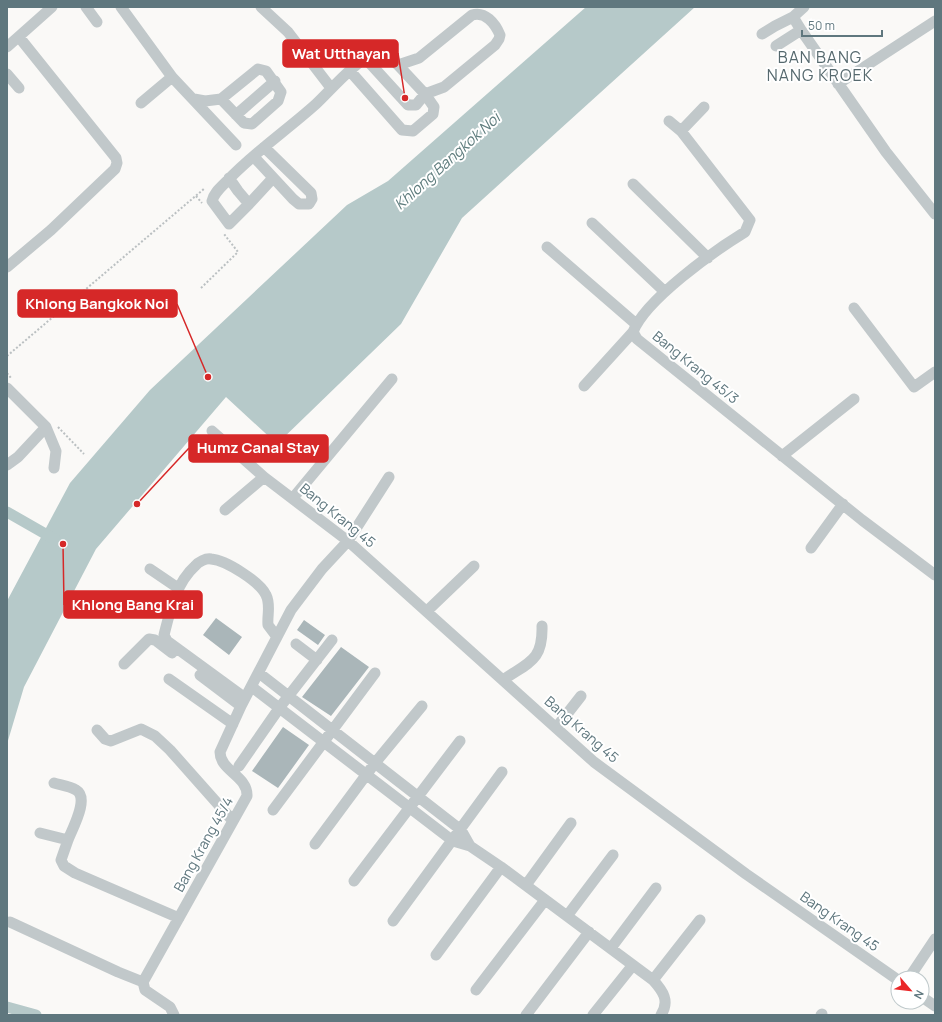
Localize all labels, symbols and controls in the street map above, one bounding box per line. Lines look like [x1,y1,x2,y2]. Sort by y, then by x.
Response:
scale bar [802,12,882,38]
text: 50 m [808,17,835,34]
callout: Wat Utthayan [283,40,398,67]
text: Wat Utthayan [292,43,390,64]
district label: BAN BANG NANG KROEK [767,46,873,86]
water label: Khlong Bangkok Noi [390,106,506,214]
callout: Khlong Bangkok Noi [18,290,177,317]
text: Khlong Bangkok Noi [25,293,169,314]
street label: Bang Krang 45/3 [649,326,743,408]
callout: Humz Canal Stay [189,435,328,462]
text: Humz Canal Stay [197,437,320,458]
street label: Bang Krang 45 [296,479,380,551]
callout: Khlong Bang Krai [64,591,202,618]
text: Khlong Bang Krai [72,594,194,615]
street label: Bang Krang 45 [541,692,623,766]
street label: Bang Krang 45/4 [169,793,237,895]
street label: Bang Krang 45 [797,887,883,955]
north arrow [890,970,930,1010]
text: N [911,988,928,1002]

